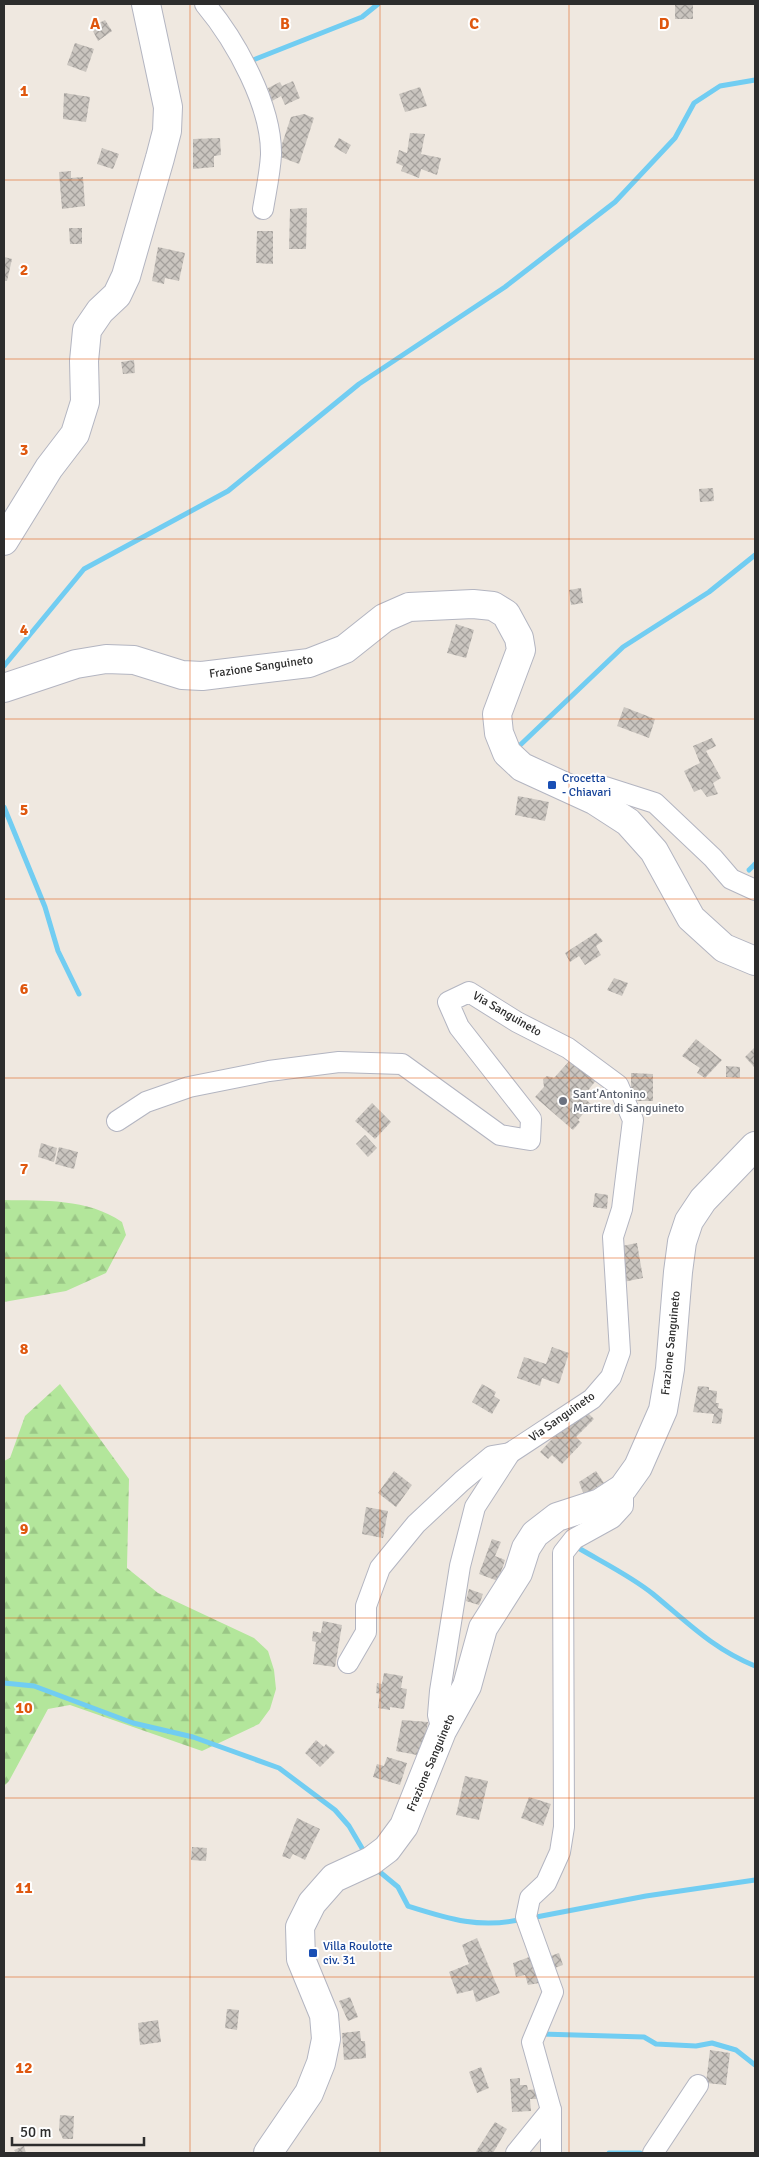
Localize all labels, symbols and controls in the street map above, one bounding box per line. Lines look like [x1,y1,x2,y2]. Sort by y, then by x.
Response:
text: A [90,14,101,34]
text: B [280,14,290,34]
text: C [469,14,479,34]
text: D [659,14,670,34]
text: 1 [20,81,29,101]
text: 2 [20,260,28,280]
text: 3 [20,440,28,460]
text: 4 [20,620,29,640]
street label: Frazione Sanguineto [208,652,314,682]
place label: Crocetta - Chiavari [562,771,611,800]
marker: Crocetta - Chiavari [546,779,558,791]
text: 5 [20,800,28,820]
text: 6 [20,979,29,999]
street label: Via Sanguineto [470,988,544,1040]
place label: Sant'Antonino Martire di Sanguineto [573,1087,684,1116]
marker: Sant'Antonino Martire di Sanguineto [557,1095,569,1107]
text: 7 [20,1159,29,1179]
street label: Frazione Sanguineto [658,1290,684,1396]
text: 8 [20,1339,29,1359]
street label: Via Sanguineto [526,1389,598,1445]
text: 9 [20,1519,29,1539]
text: 10 [15,1698,33,1718]
street label: Frazione Sanguineto [404,1712,458,1814]
text: 11 [15,1878,33,1898]
place label: Villa Roulotte civ. 31 [323,1939,393,1968]
marker: Villa Roulotte civ. 31 [307,1947,319,1959]
text: 12 [15,2058,33,2078]
scale bar [12,2114,145,2146]
text: 50 m [20,2123,51,2141]

